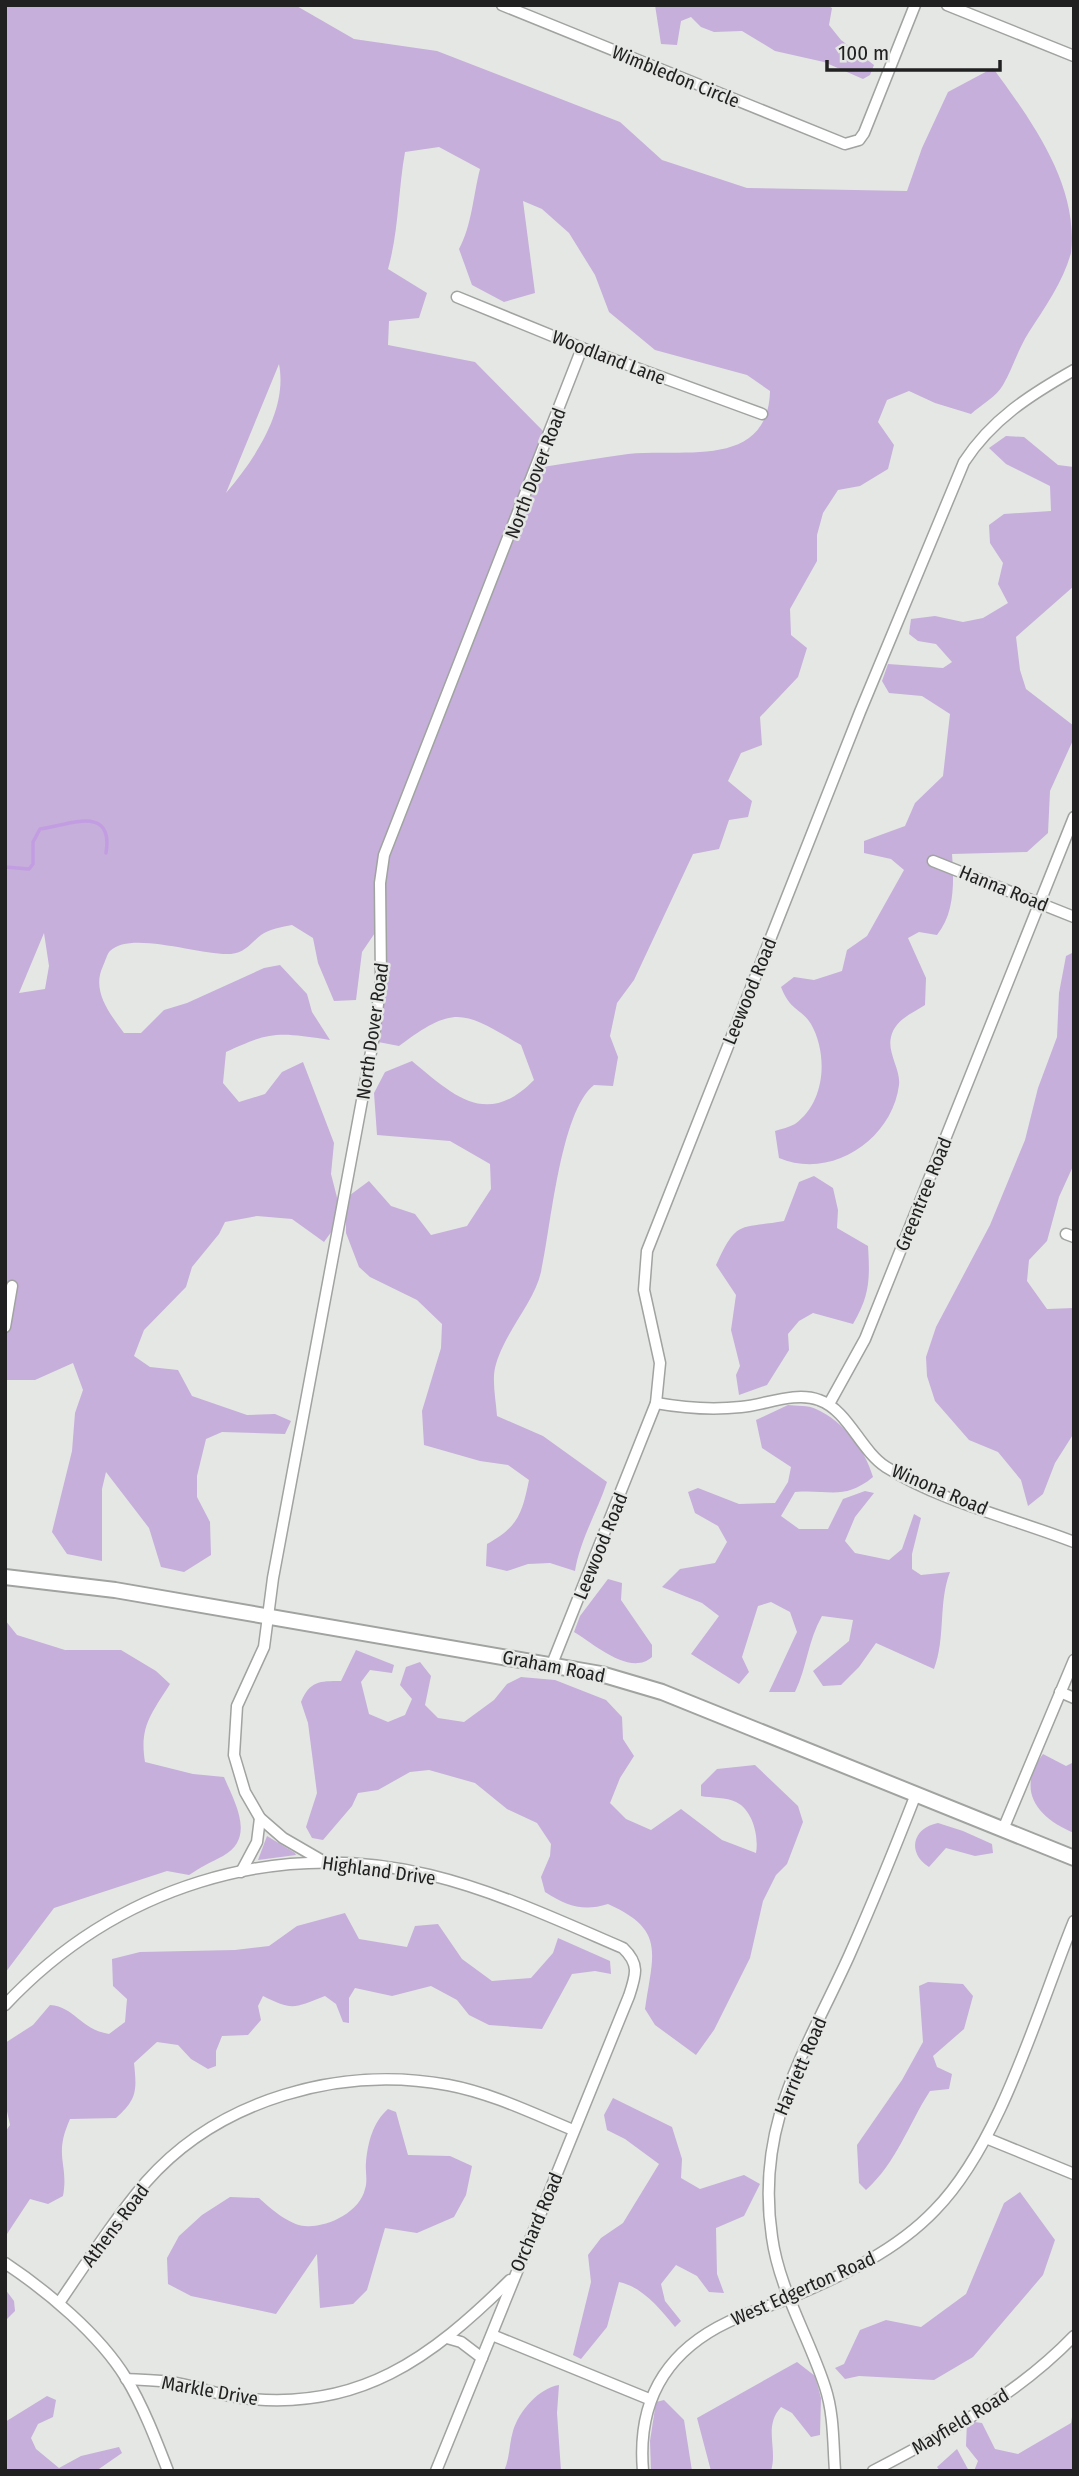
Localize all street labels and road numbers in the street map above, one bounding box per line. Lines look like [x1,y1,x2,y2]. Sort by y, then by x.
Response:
street label: Wimbledon Circle [609,40,743,113]
street label: Woodland Lane [549,325,669,390]
street label: North Dover Road [500,405,571,542]
street label: Hanna Road [956,860,1052,917]
street label: Leewood Road [718,934,781,1048]
street label: North Dover Road [351,961,393,1101]
street label: Greentree Road [890,1134,957,1254]
street label: Winona Road [888,1459,991,1520]
street label: Leewood Road [569,1489,632,1603]
street label: Graham Road [501,1645,607,1688]
street label: Highland Drive [321,1851,437,1890]
street label: Harriett Road [769,2014,831,2119]
street label: Orchard Road [505,2169,568,2275]
street label: Athens Road [77,2179,154,2271]
street label: West Edgerton Road [728,2246,879,2331]
street label: Markle Drive [160,2371,260,2410]
street label: Mayfield Road [907,2383,1013,2459]

